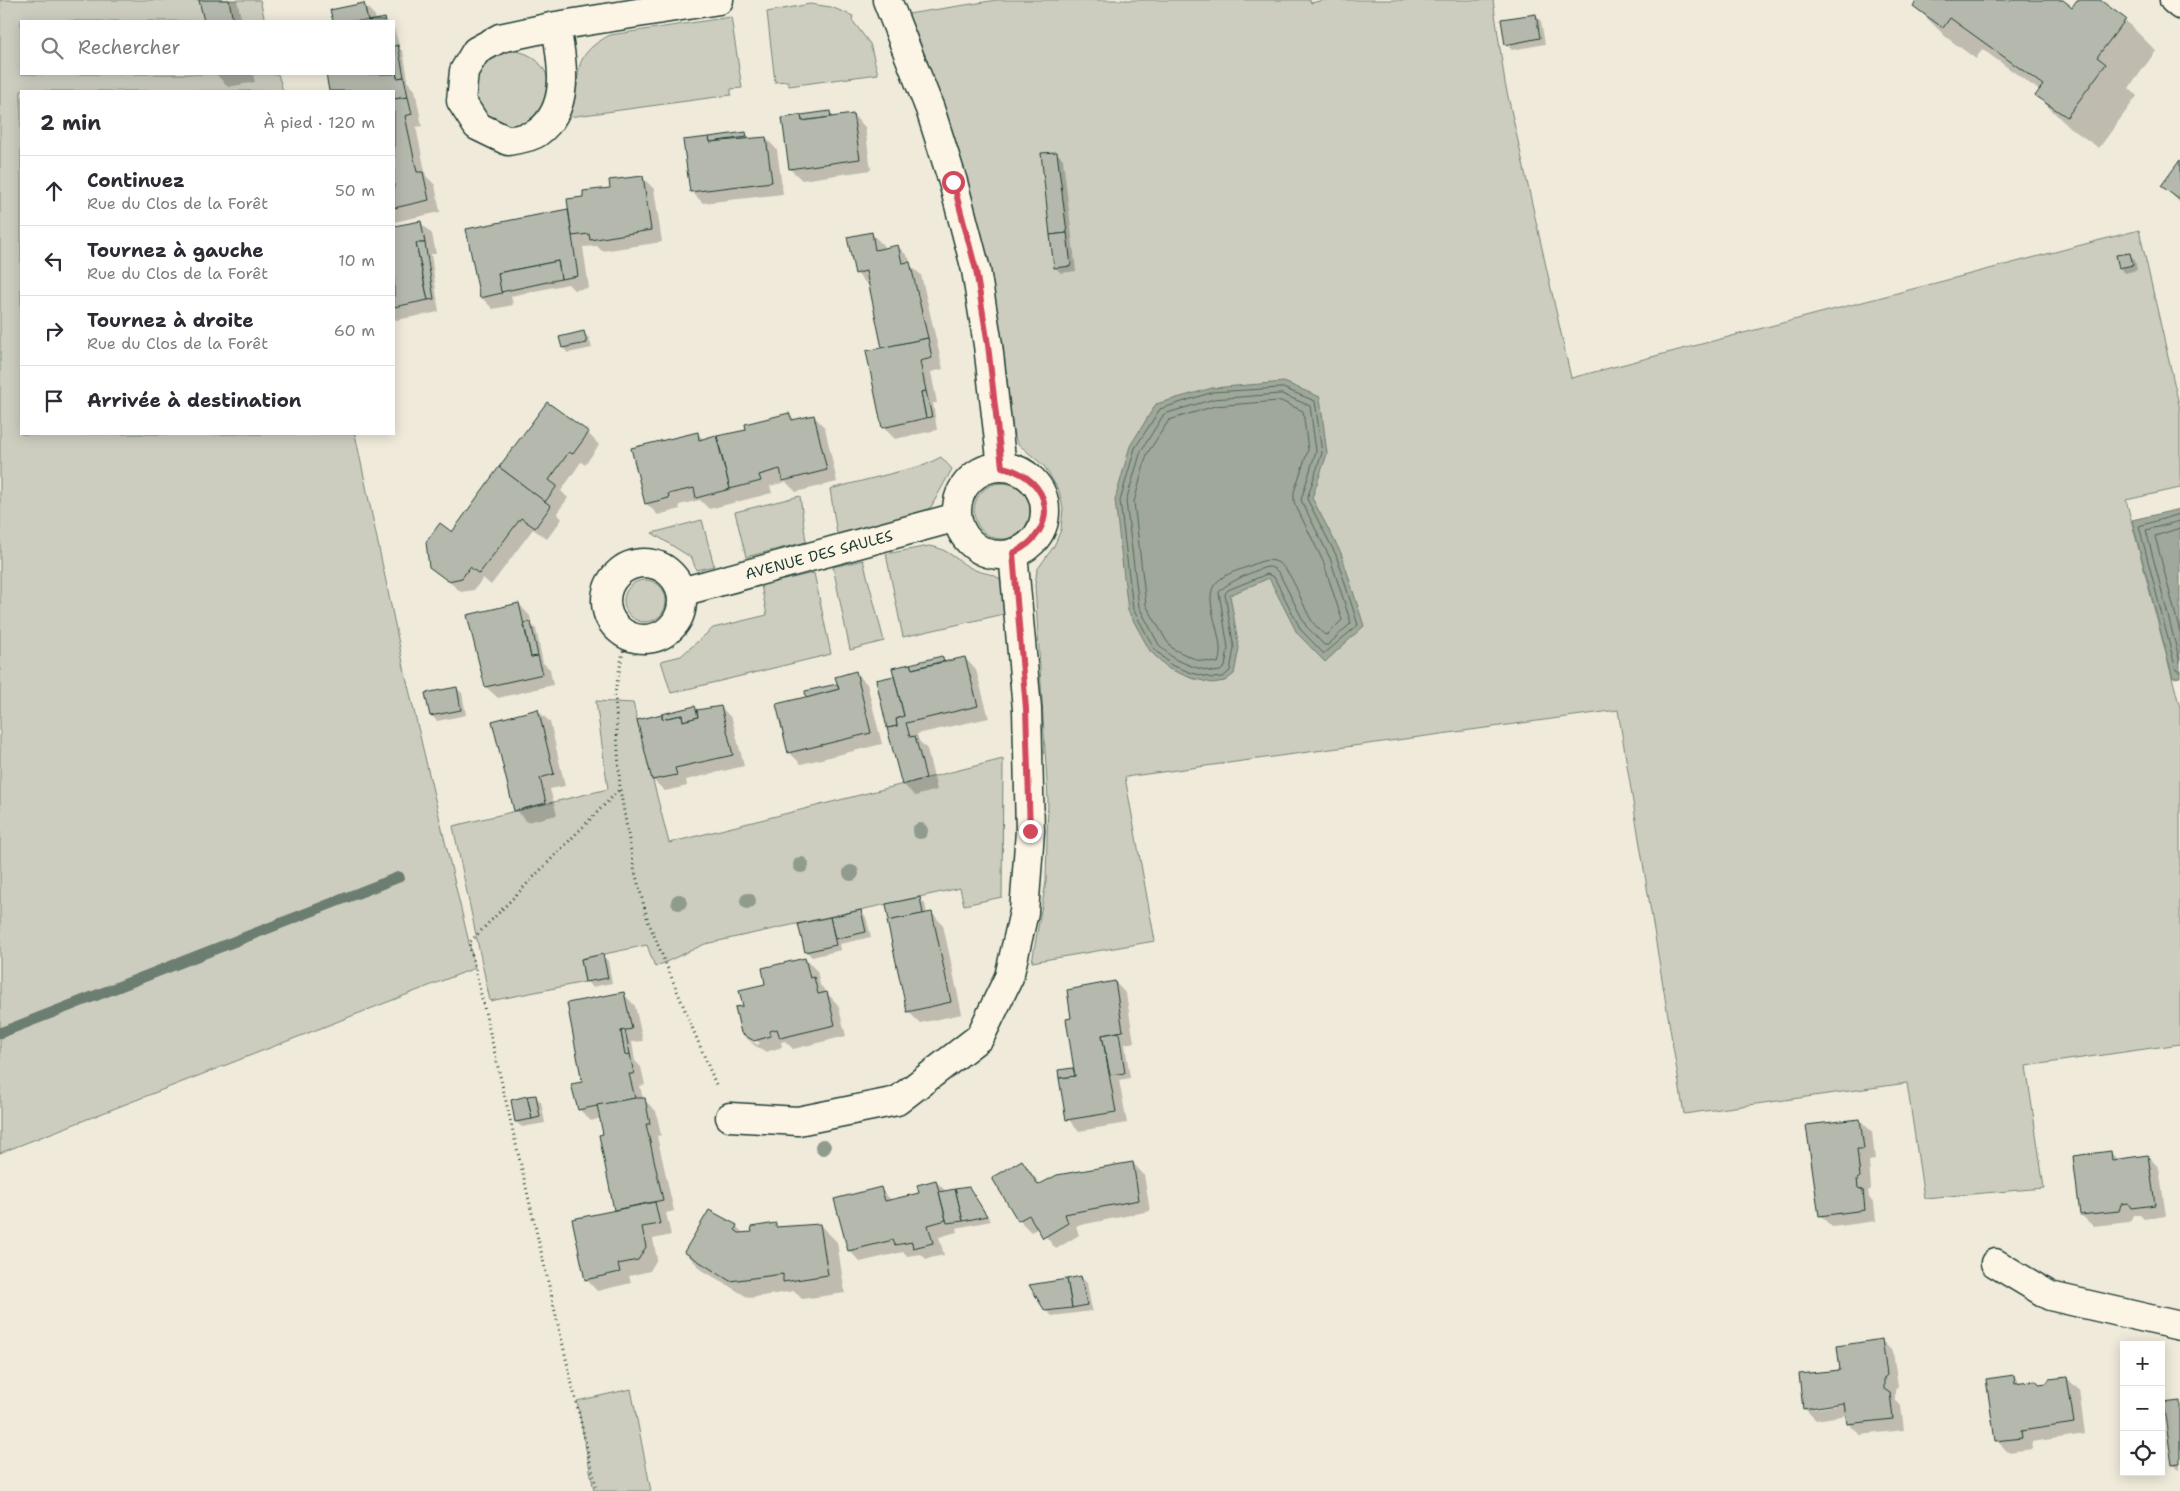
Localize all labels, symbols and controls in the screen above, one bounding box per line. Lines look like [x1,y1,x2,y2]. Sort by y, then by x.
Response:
search box [20,20,395,75]
icon: search [38,34,66,62]
text: Rechercher [78,35,181,60]
text: 2 min [40,109,101,137]
text: À pied · 120 m [263,112,375,133]
text: Continuez [87,168,185,193]
route start [942,171,965,194]
icon: ahead [40,177,68,205]
text: 50 m [335,180,375,201]
text: Rue du Clos de la Forêt [87,193,268,214]
text: Tournez à gauche [87,238,264,263]
icon: left [40,247,68,275]
text: 10 m [338,250,375,271]
text: Rue du Clos de la Forêt [87,263,268,284]
text: Tournez à droite [87,308,254,333]
icon: right [40,317,68,345]
text: 60 m [334,320,375,341]
text: Rue du Clos de la Forêt [87,333,268,354]
icon: arrive [40,387,68,415]
text: Arrivée à destination [87,388,301,413]
street label: AVENUE DES SAULES [743,526,895,584]
route end [1019,820,1042,843]
map controls [2120,1341,2165,1476]
button: + [2120,1341,2165,1386]
button: − [2120,1386,2165,1431]
button: locate [2120,1431,2165,1476]

